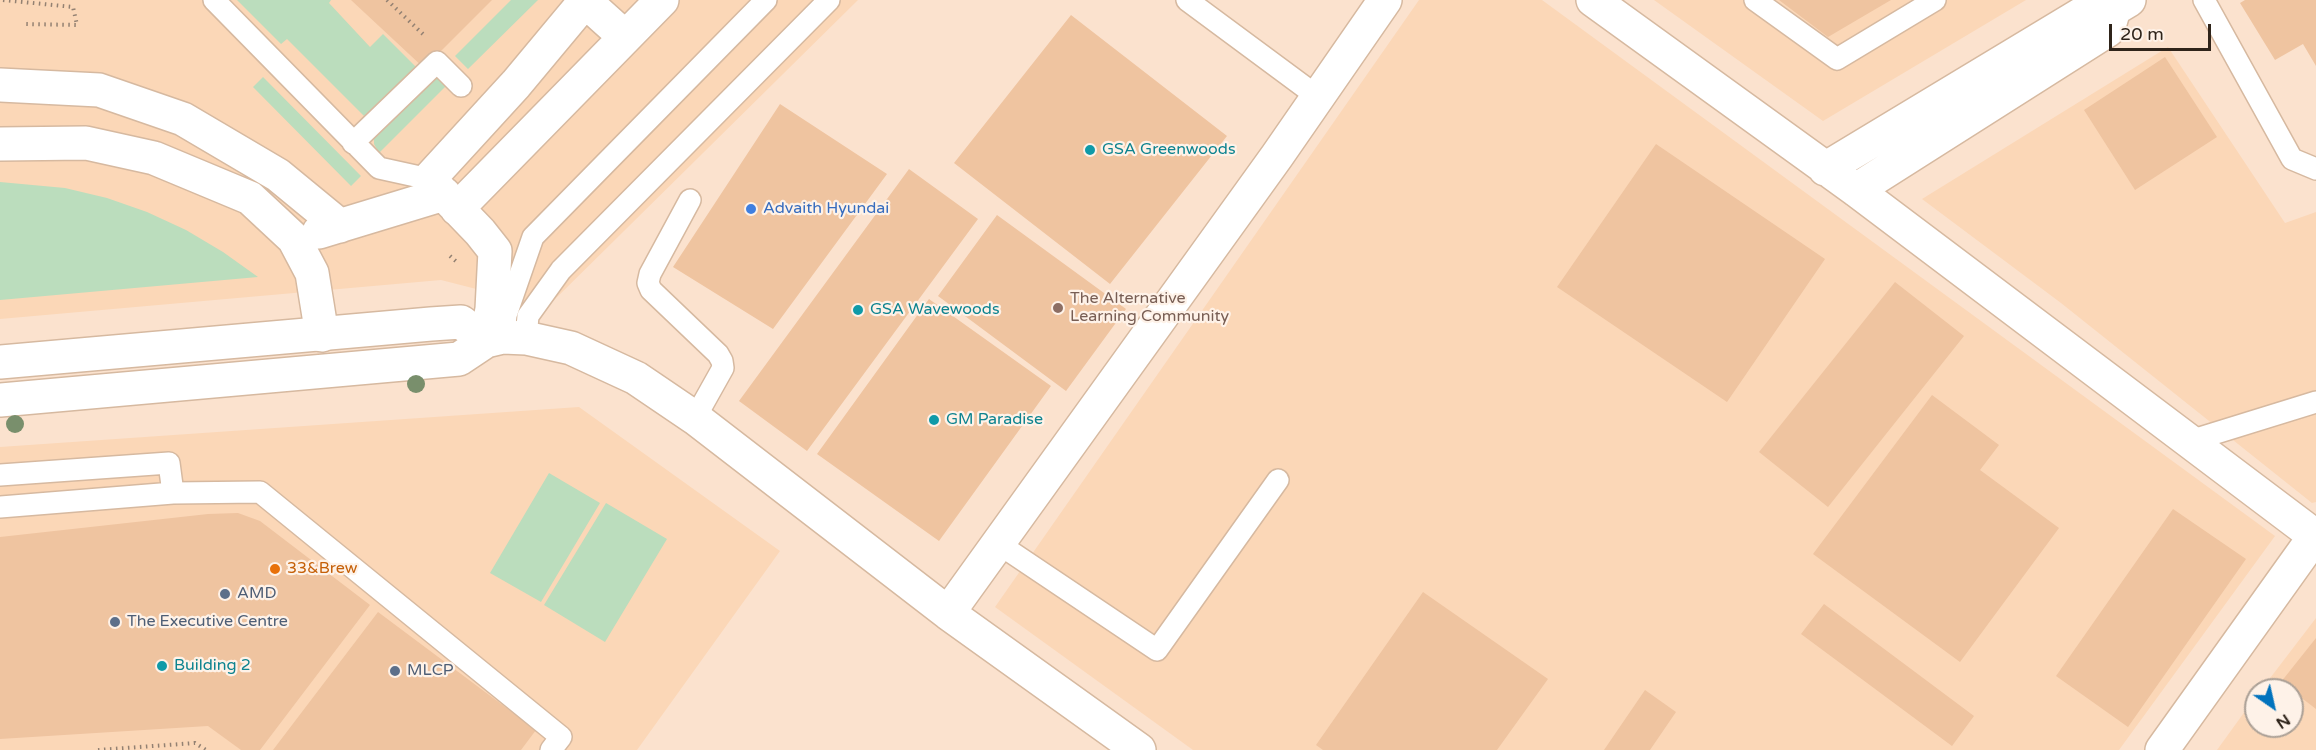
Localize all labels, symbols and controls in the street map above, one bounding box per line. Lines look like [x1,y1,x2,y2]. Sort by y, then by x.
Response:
scale bar [2112,12,2214,50]
text: 20 m [2120,23,2164,45]
place label: GSA Greenwoods [1102,140,1236,160]
marker: GSA Greenwoods [1083,143,1097,157]
place label: Advaith Hyundai [763,199,889,219]
marker: Advaith Hyundai [744,202,758,216]
place label: The Alternative Learning Community [1070,289,1229,327]
place label: GSA Wavewoods [870,300,1000,320]
marker: The Alternative Learning Community [1051,301,1065,315]
marker: GSA Wavewoods [851,303,865,317]
place label: GM Paradise [946,410,1043,430]
marker: GM Paradise [927,413,941,427]
place label: 33&Brew [287,559,357,579]
marker: 33&Brew [268,562,282,576]
place label: AMD [237,584,276,604]
marker: AMD [218,587,232,601]
place label: The Executive Centre [127,612,288,632]
marker: The Executive Centre [108,615,122,629]
place label: Building 2 [174,656,251,676]
marker: Building 2 [155,659,169,673]
place label: MLCP [407,661,454,681]
marker: MLCP [388,664,402,678]
north arrow [2244,678,2304,738]
text: N [2272,709,2294,733]

